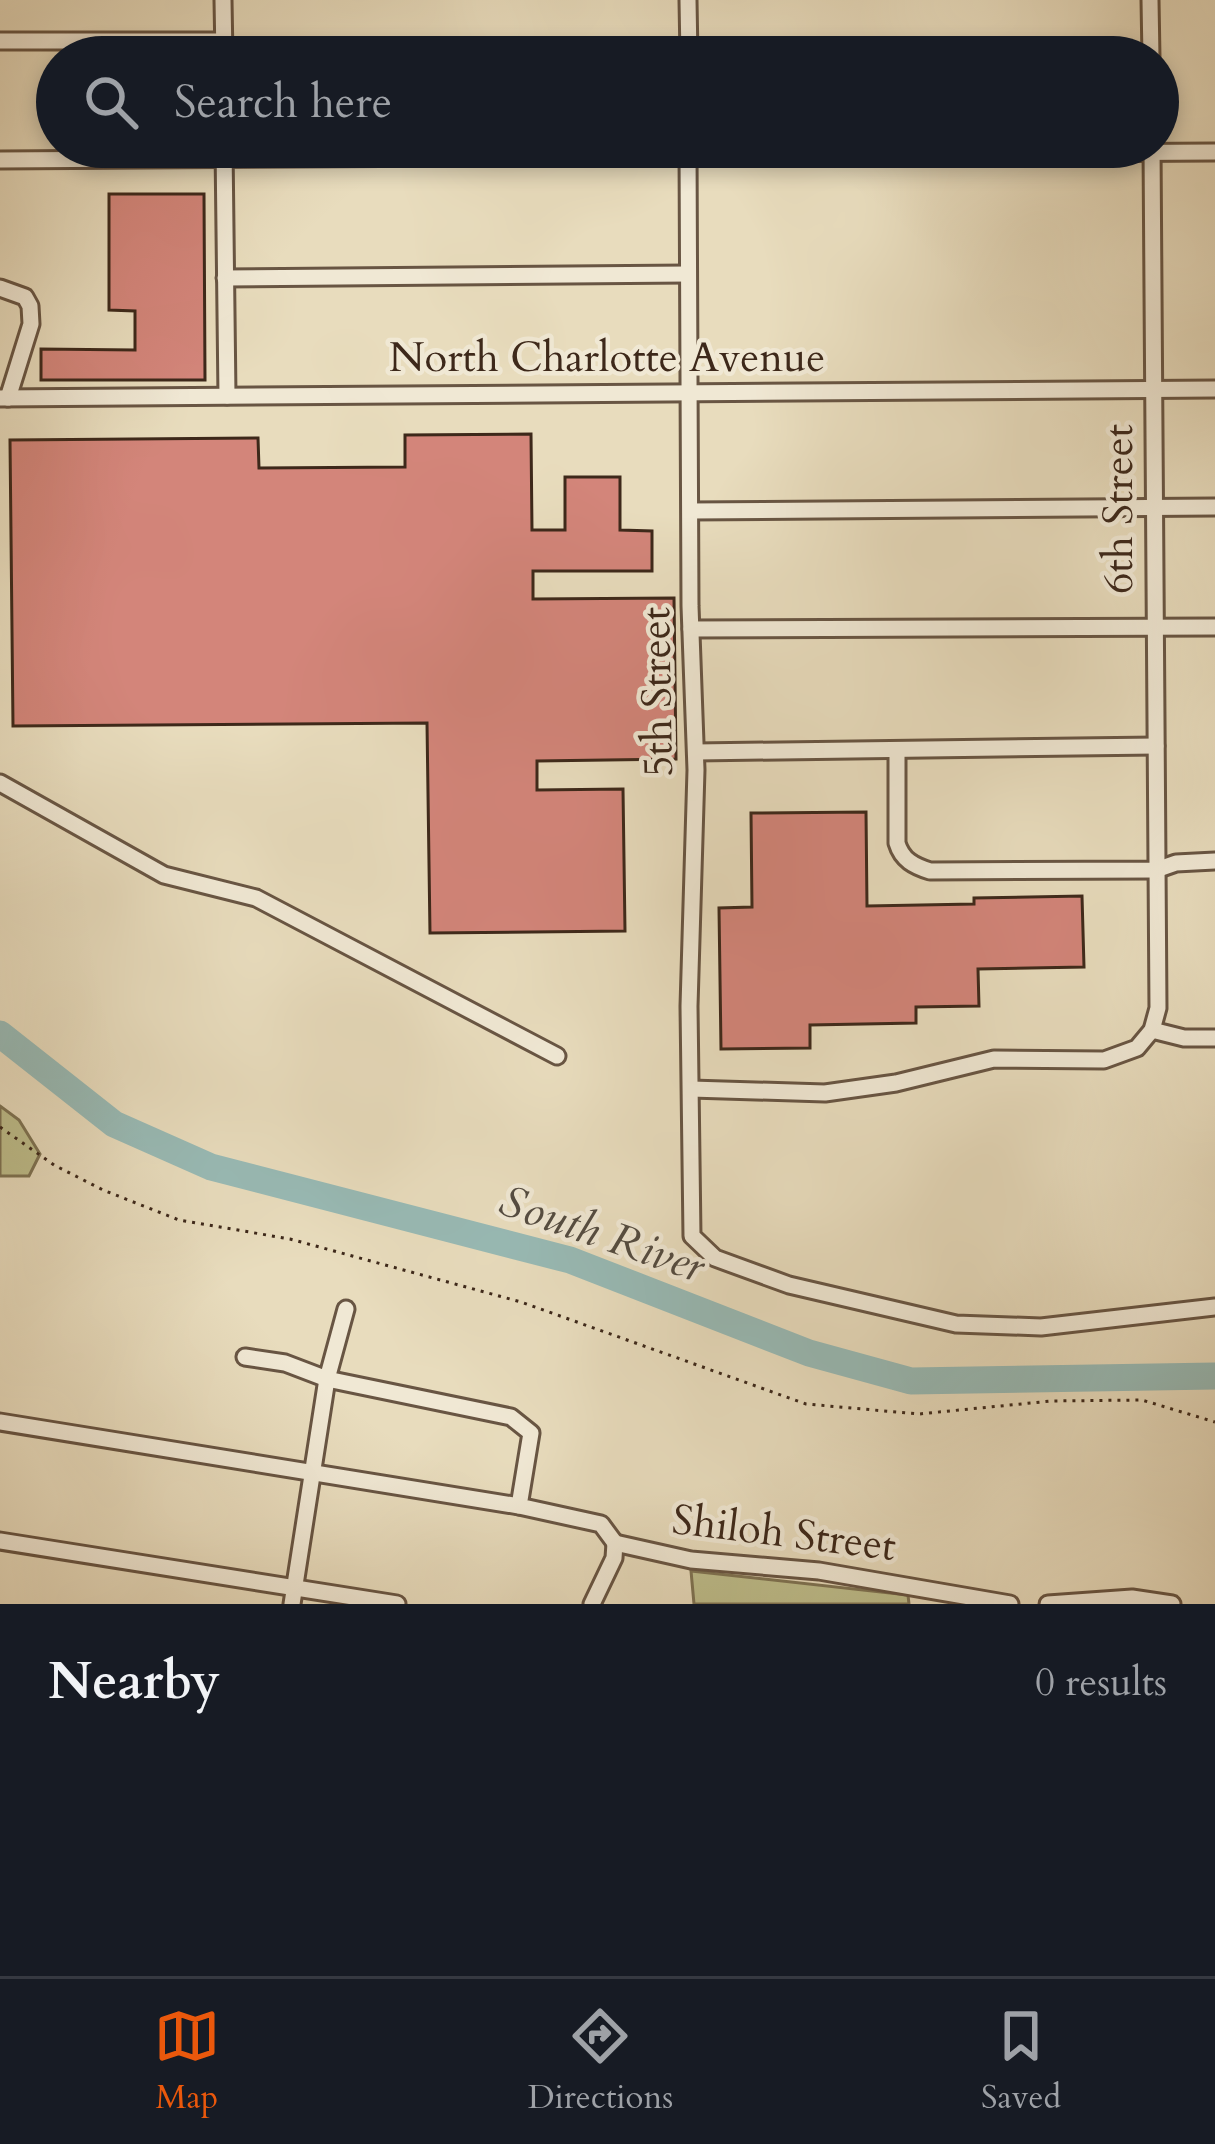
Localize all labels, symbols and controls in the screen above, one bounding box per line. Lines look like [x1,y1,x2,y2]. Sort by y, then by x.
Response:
search box [36,36,1179,168]
icon: search [78,69,144,135]
text: Search here [174,72,392,133]
street label: North Charlotte Avenue [389,329,825,386]
street label: 6th Street [1090,424,1147,594]
street label: 5th Street [627,606,687,778]
water label: South River [491,1170,714,1298]
street label: Shiloh Street [669,1491,899,1575]
text: Nearby [48,1647,220,1717]
text: 0 results [1035,1656,1167,1709]
tab: Map [154,2003,220,2120]
tab: Directions [528,2003,673,2120]
tab: Saved [981,2003,1061,2120]

